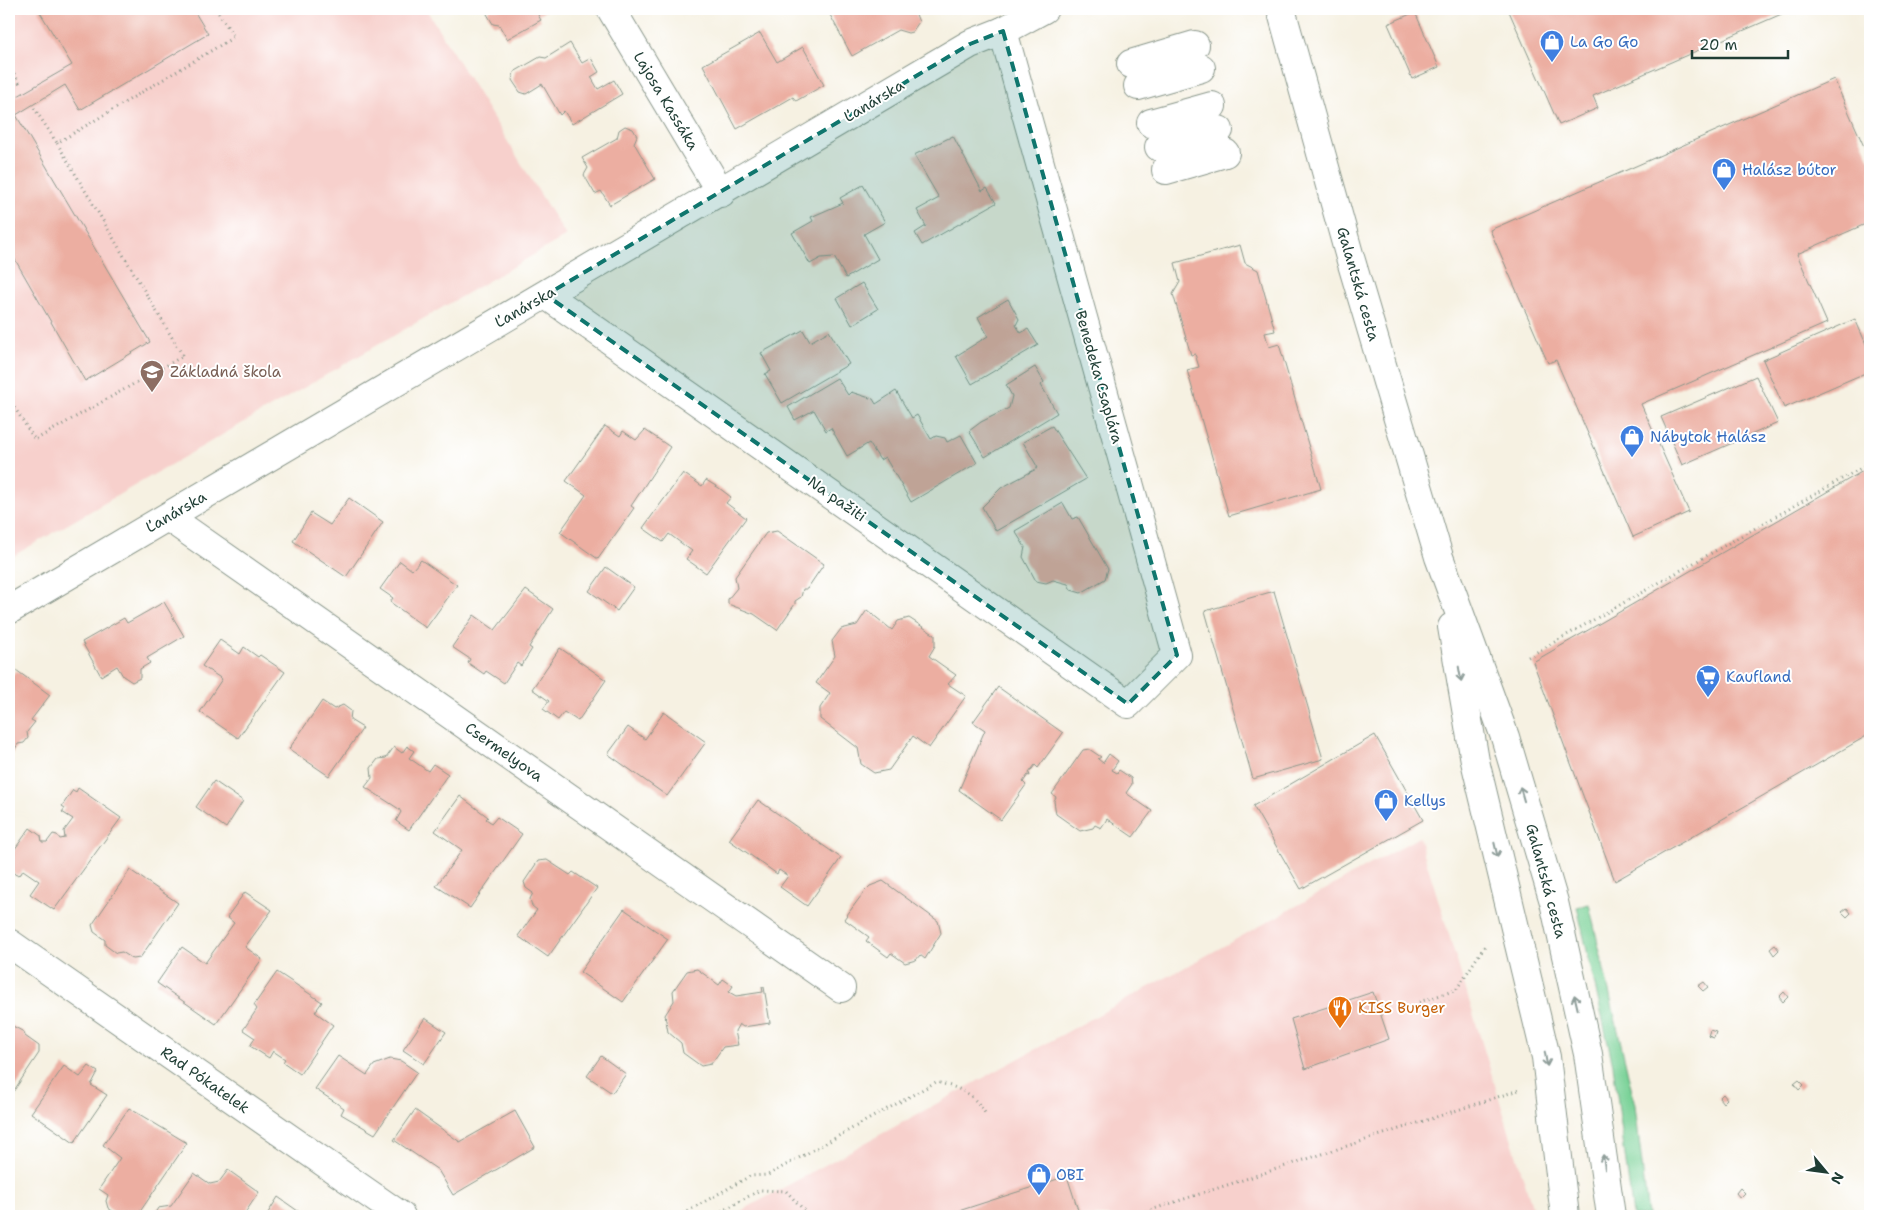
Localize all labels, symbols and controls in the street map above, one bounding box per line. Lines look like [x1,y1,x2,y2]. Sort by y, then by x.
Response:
scale bar [1692,28,1788,60]
shop icon: La Go Go [1539,29,1565,63]
place label: La Go Go [1570,32,1638,52]
text: 20 m [1699,35,1738,55]
street label: Lajosa Kassáka [629,48,704,154]
street label: Ľanárska [840,75,908,127]
shop icon: Halász bútor [1711,157,1737,191]
place label: Halász bútor [1742,160,1837,180]
street label: Galantská cesta [1332,225,1384,344]
street label: Ľanárska [491,281,560,332]
street label: Benedeka Csaplára [1070,308,1128,447]
school or university icon: Základná škola [139,359,165,393]
place label: Základná škola [170,362,282,382]
shop icon: Nábytok Halász [1619,424,1645,458]
place label: Nábytok Halász [1650,427,1767,447]
street label: Na pažiti [804,472,870,526]
street label: Ľanárska [142,486,211,537]
supermarket icon: Kaufland [1695,664,1721,698]
one-way arrow [1455,666,1465,682]
place label: Kaufland [1726,667,1792,687]
street label: Csermelyova [461,718,547,787]
one-way arrow [1516,786,1526,802]
shop icon: Kellys [1373,788,1399,822]
place label: Kellys [1404,791,1446,811]
street label: Galantská cesta [1521,821,1571,941]
one-way arrow [1492,842,1501,858]
one-way arrow [1571,994,1581,1010]
restaurant icon: KISS Burger [1327,995,1353,1029]
place label: KISS Burger [1358,998,1445,1018]
street label: Rad Pókatelek [157,1042,253,1118]
one-way arrow [1541,1051,1551,1067]
north arrow [1802,1148,1852,1198]
one-way arrow [1599,1154,1609,1170]
shop icon: OBI [1026,1162,1052,1196]
place label: OBI [1056,1165,1084,1185]
text: N [1827,1169,1848,1188]

